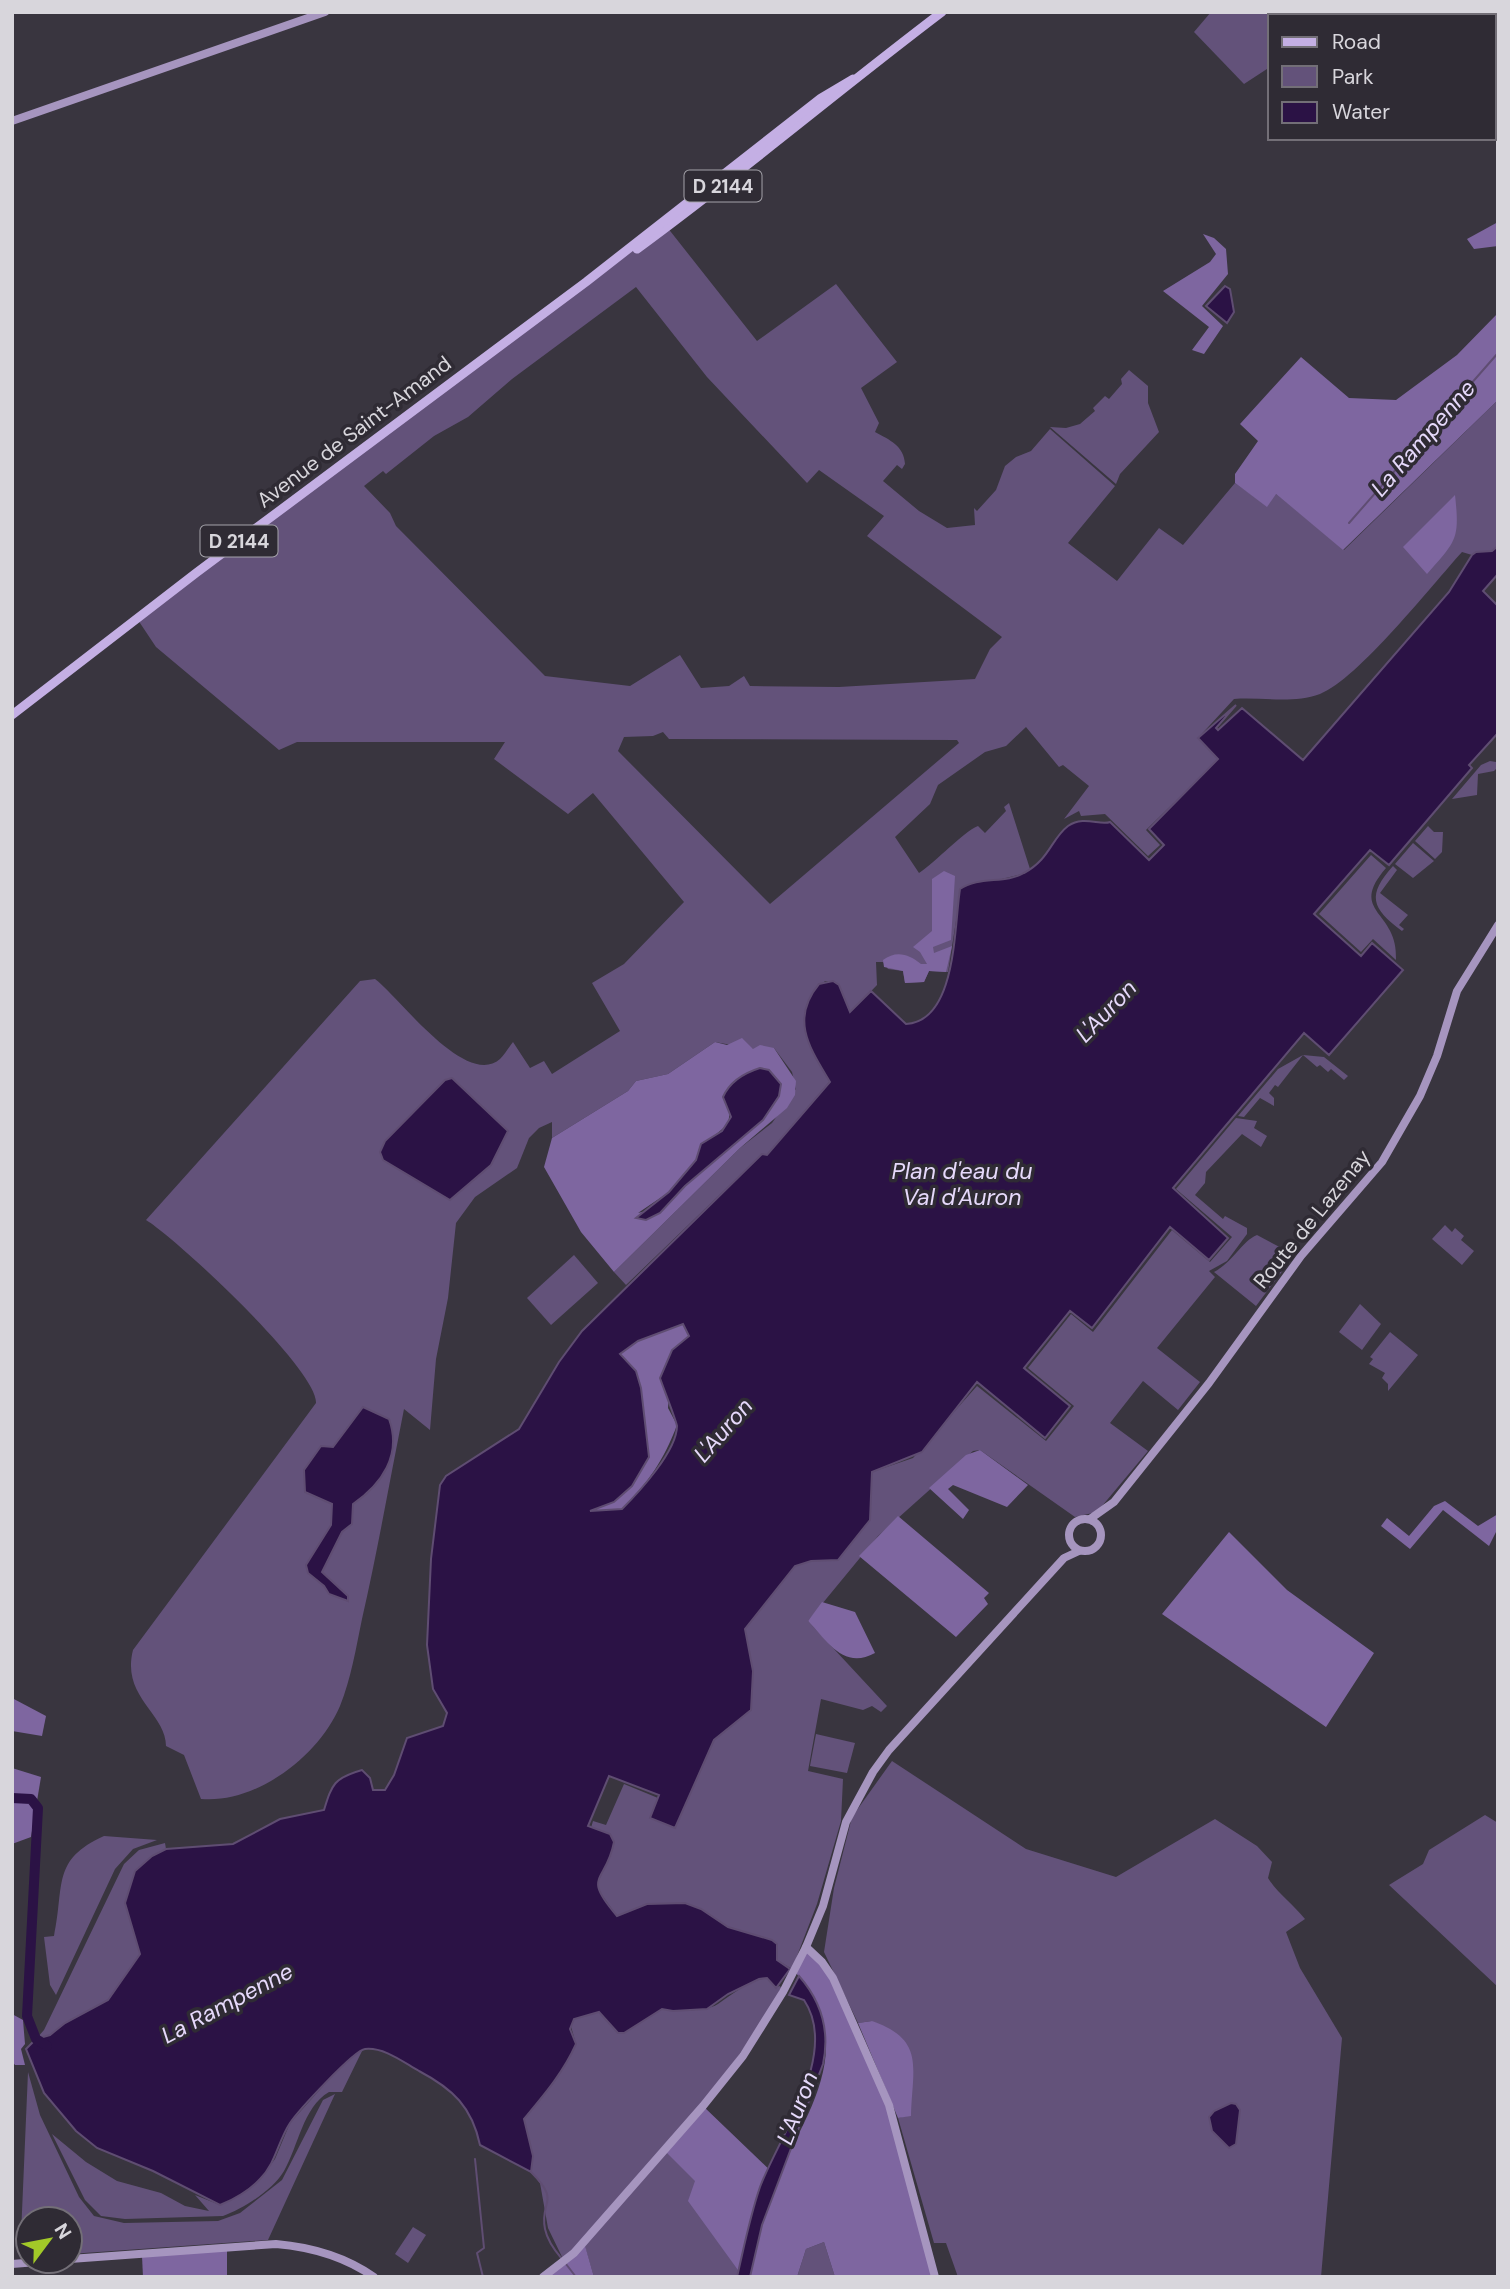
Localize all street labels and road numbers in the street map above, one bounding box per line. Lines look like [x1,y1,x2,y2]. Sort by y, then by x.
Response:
road number: D 2144 [684,170,762,202]
street label: Avenue de Saint-Amand [251,350,457,514]
road number: D 2144 [201,526,278,556]
street label: Route de Lazenay [1247,1143,1377,1294]

